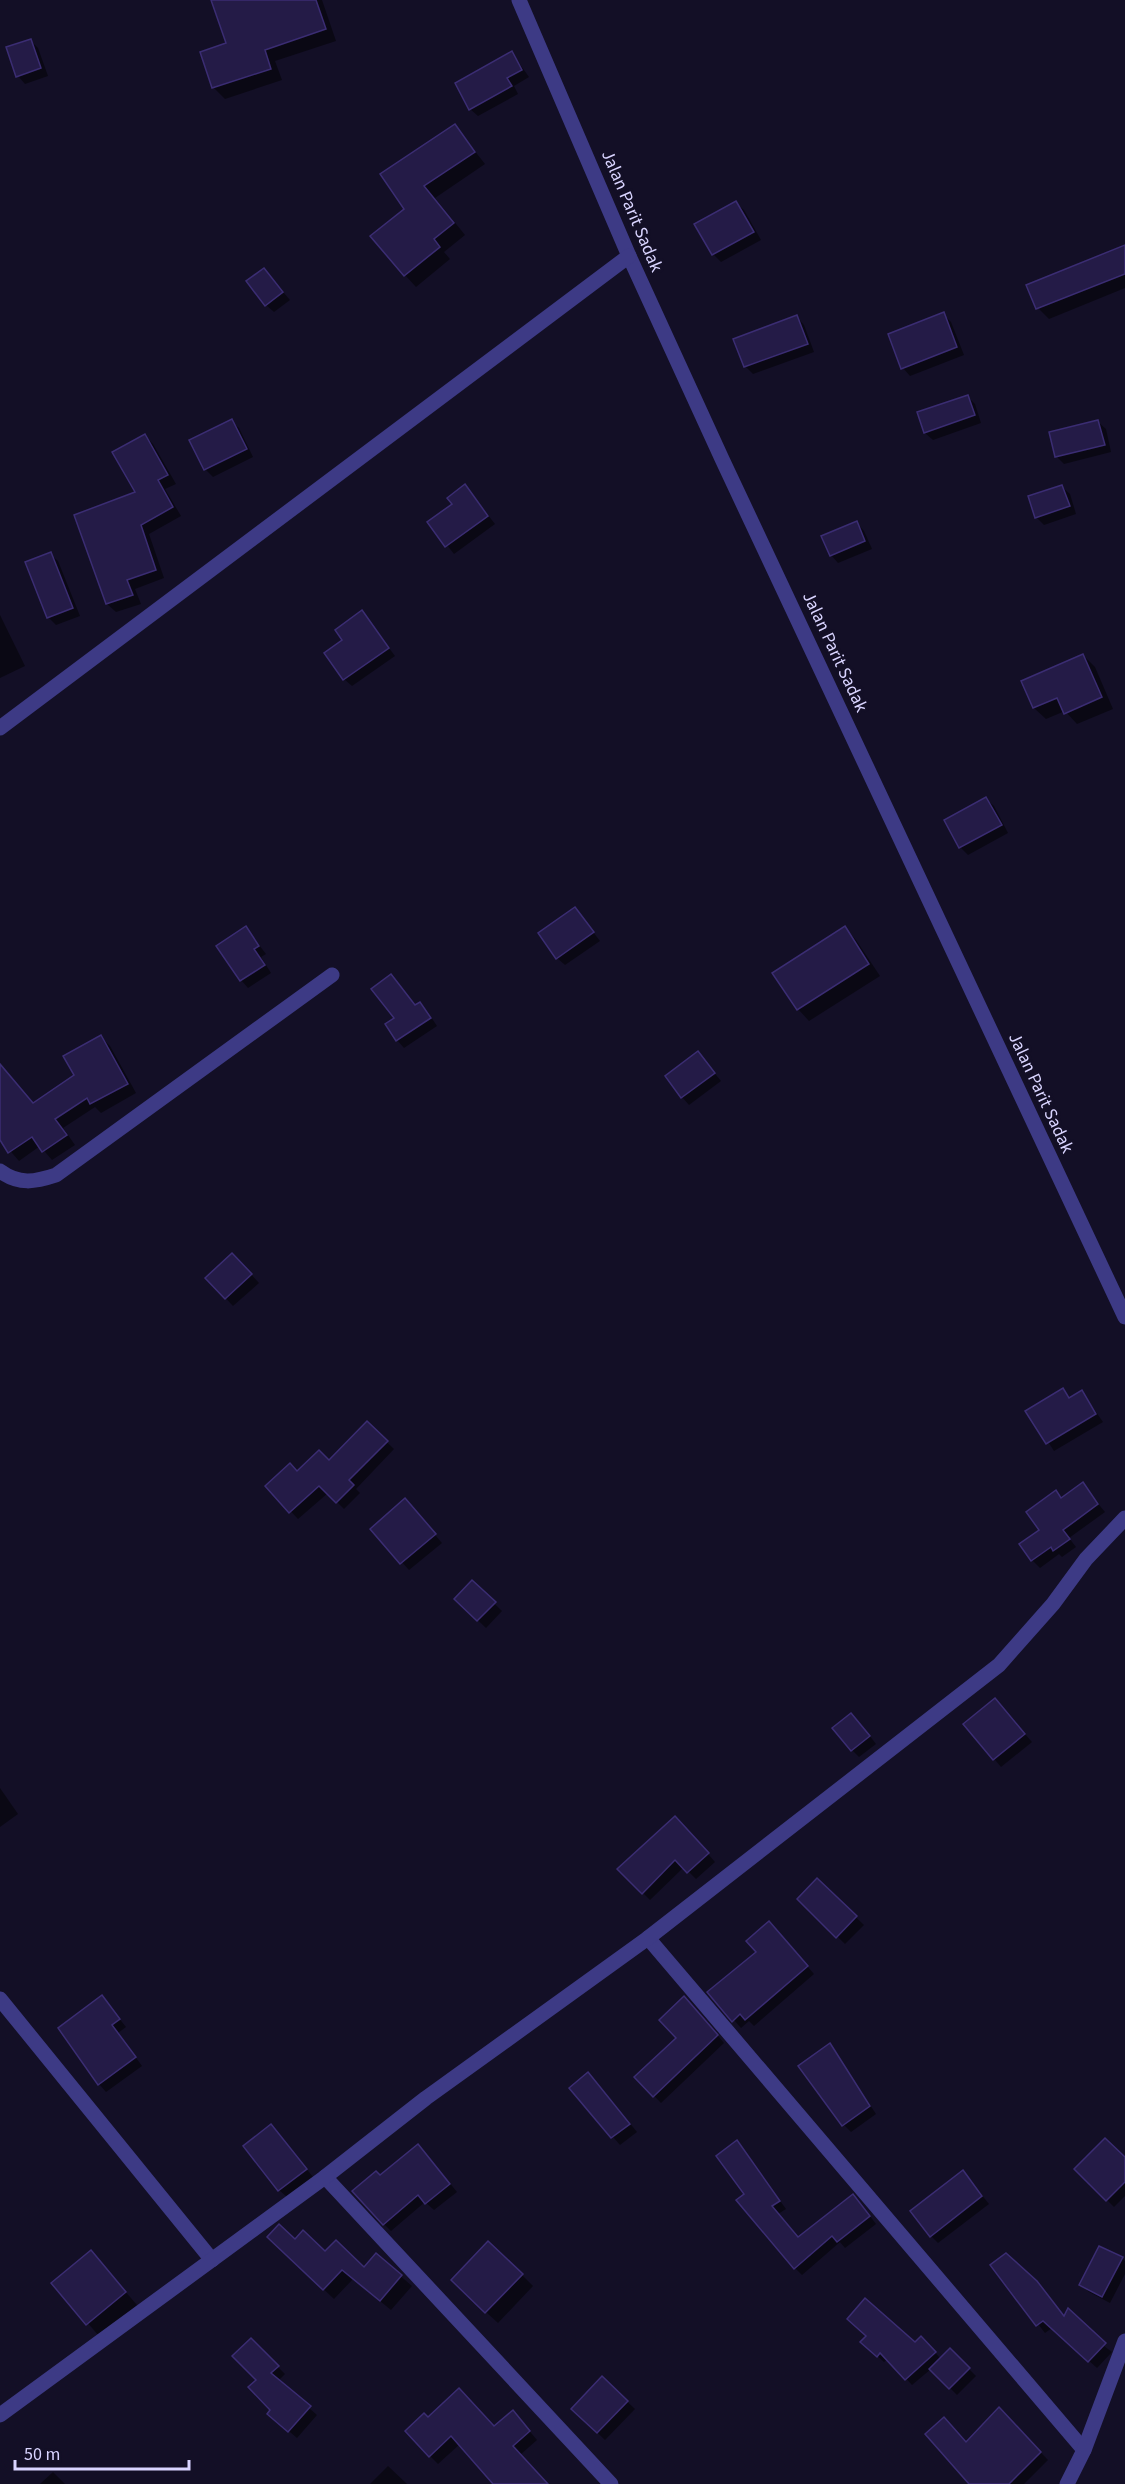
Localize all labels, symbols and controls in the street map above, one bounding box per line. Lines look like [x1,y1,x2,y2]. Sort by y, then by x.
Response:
street label: Jalan Parit Sadak [595,146,669,276]
street label: Jalan Parit Sadak [796,588,874,716]
street label: Jalan Parit Sadak [1002,1029,1080,1157]
scale bar [15,2433,189,2471]
text: 50 m [24,2442,60,2467]

